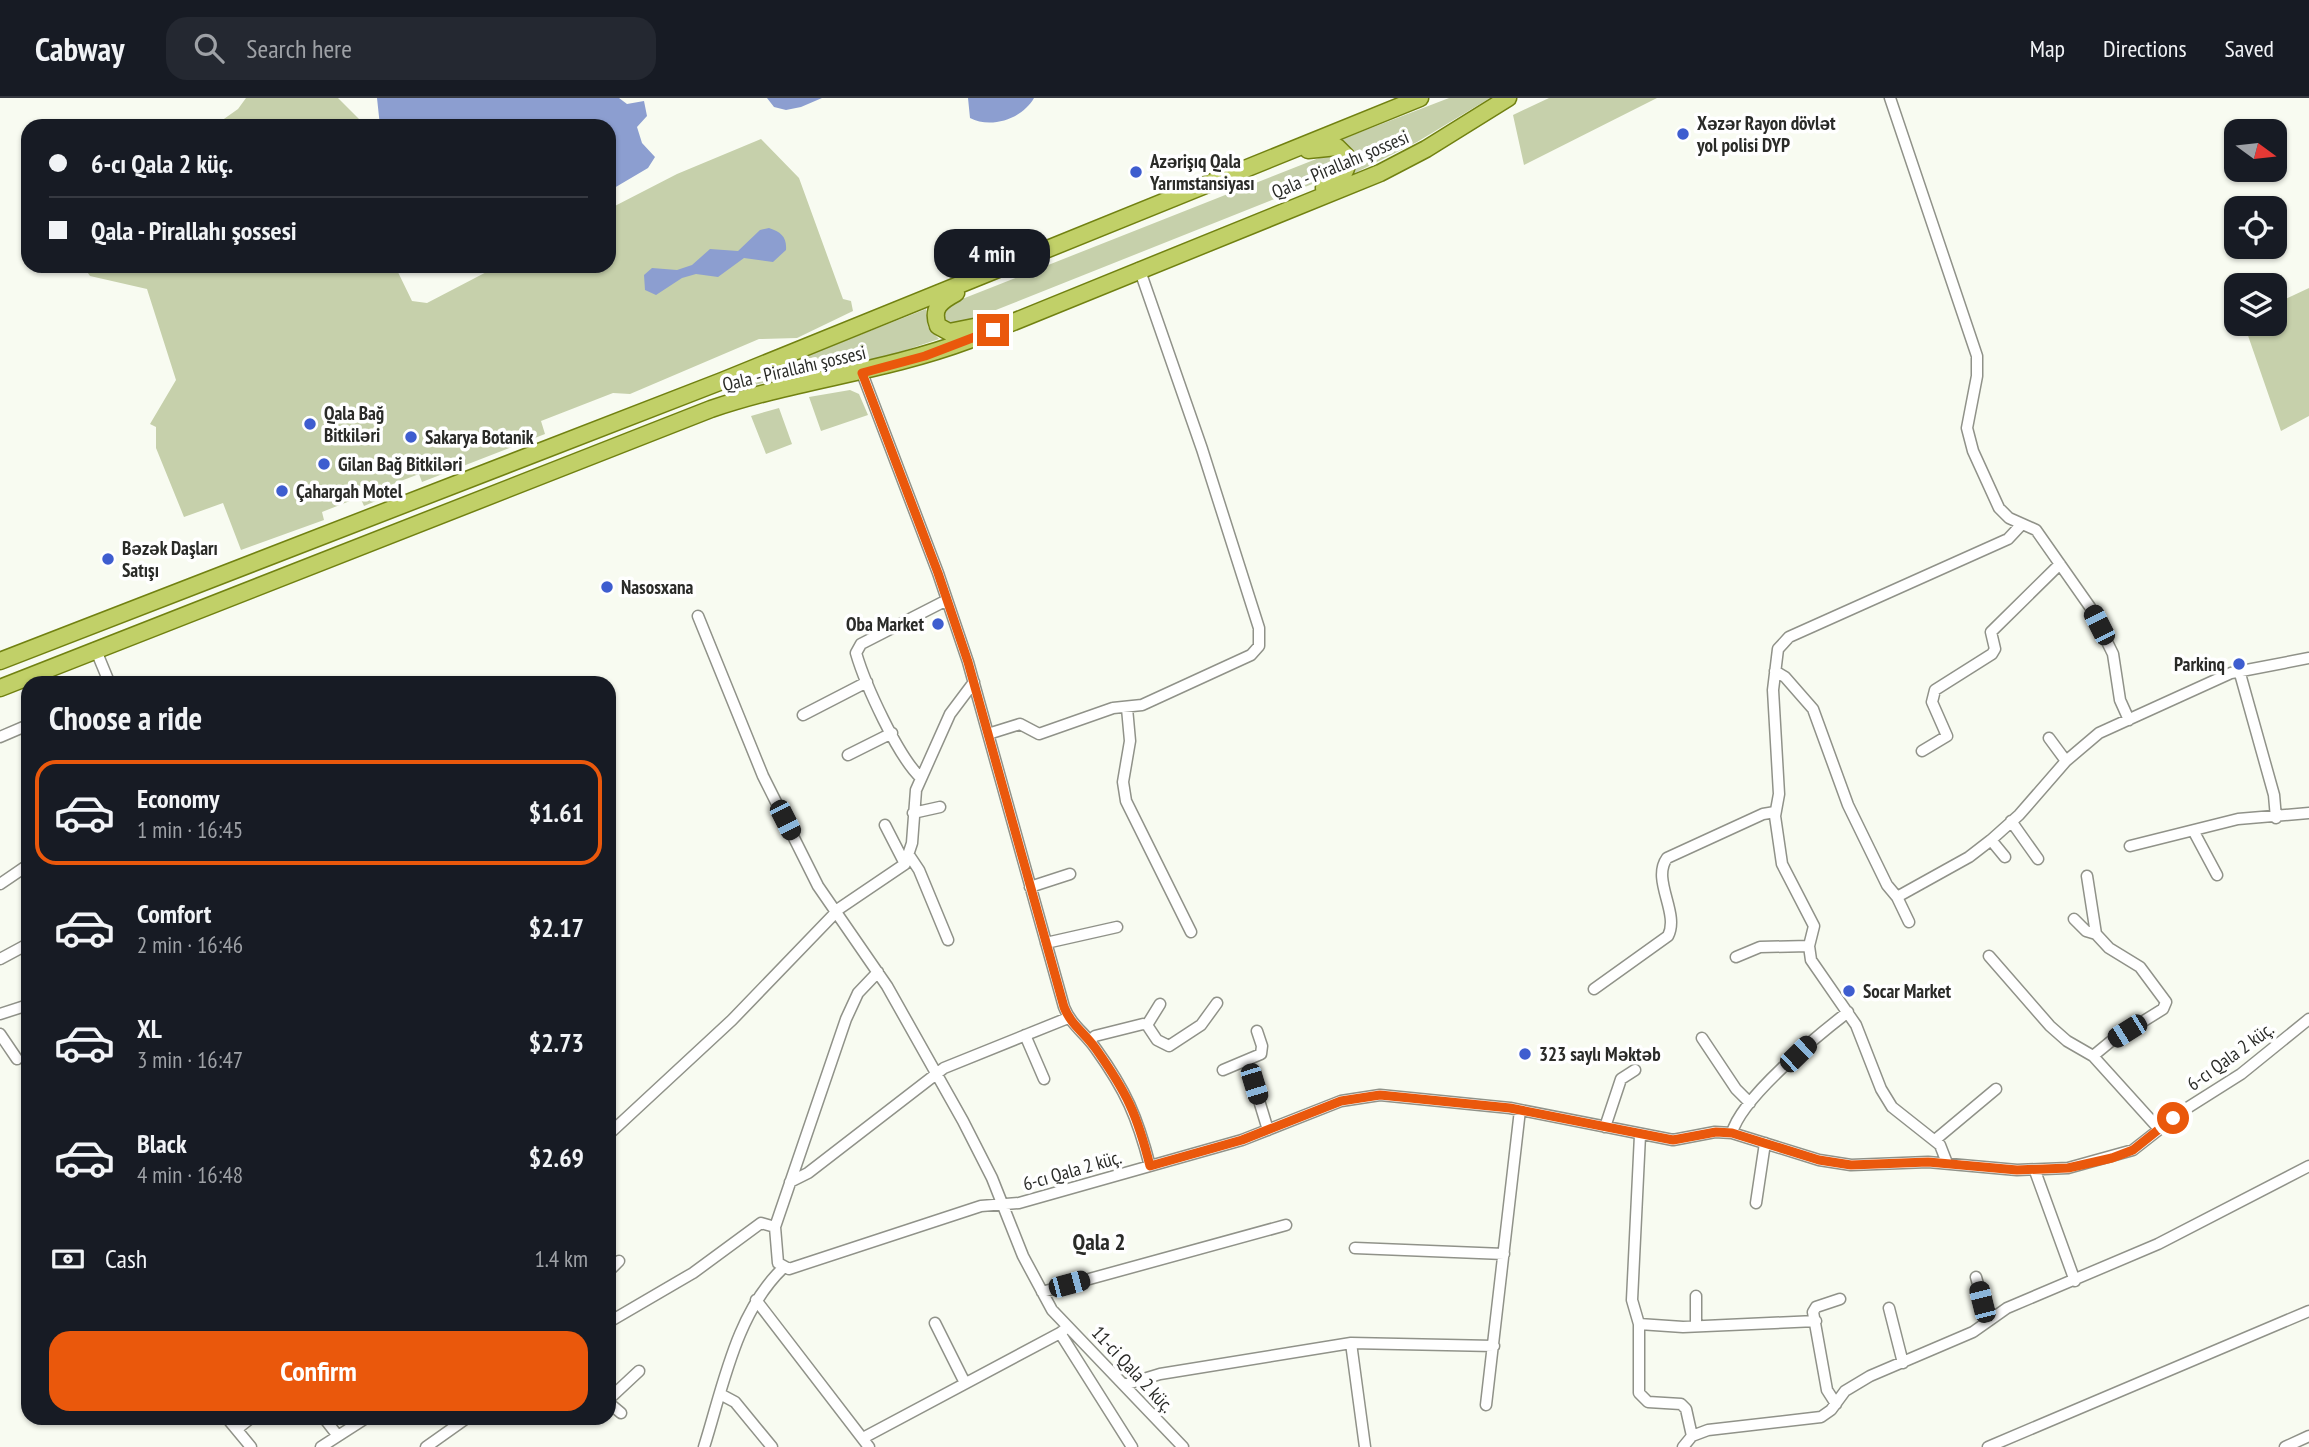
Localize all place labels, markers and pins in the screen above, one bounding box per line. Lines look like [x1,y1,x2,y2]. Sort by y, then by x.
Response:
place label: Xəzər Rayon dövlət yol polisi DYP [1696,111,1836,157]
marker: Xəzər Rayon dövlət yol polisi DYP [1675,126,1691,142]
place label: Azərişıq Qala Yarımstansiyası [1149,149,1254,195]
marker: Azərişıq Qala Yarımstansiyası [1128,164,1144,180]
place label: Qala Bağ Bitkiləri [324,401,384,447]
marker: Qala Bağ Bitkiləri [302,416,318,432]
place label: Sakarya Botanik [425,425,534,449]
marker: Sakarya Botanik [403,429,419,445]
place label: Gilan Bağ Bitkiləri [338,452,462,476]
marker: Gilan Bağ Bitkiləri [316,456,332,472]
place label: Çahargah Motel [296,479,403,503]
marker: Çahargah Motel [274,483,290,499]
place label: Bəzək Daşları Satışı [122,536,218,582]
marker: Bəzək Daşları Satışı [100,551,116,567]
place label: Nasosxana [621,575,694,599]
marker: Nasosxana [599,579,615,595]
place label: Oba Market [846,612,924,636]
marker: Oba Market [930,616,946,632]
place label: Parkinq [2174,652,2225,676]
marker: Parkinq [2231,656,2247,672]
place label: Socar Market [1863,979,1952,1003]
marker: Socar Market [1841,983,1857,999]
place label: 323 saylı Məktəb [1539,1042,1661,1066]
marker: 323 saylı Məktəb [1517,1046,1533,1062]

